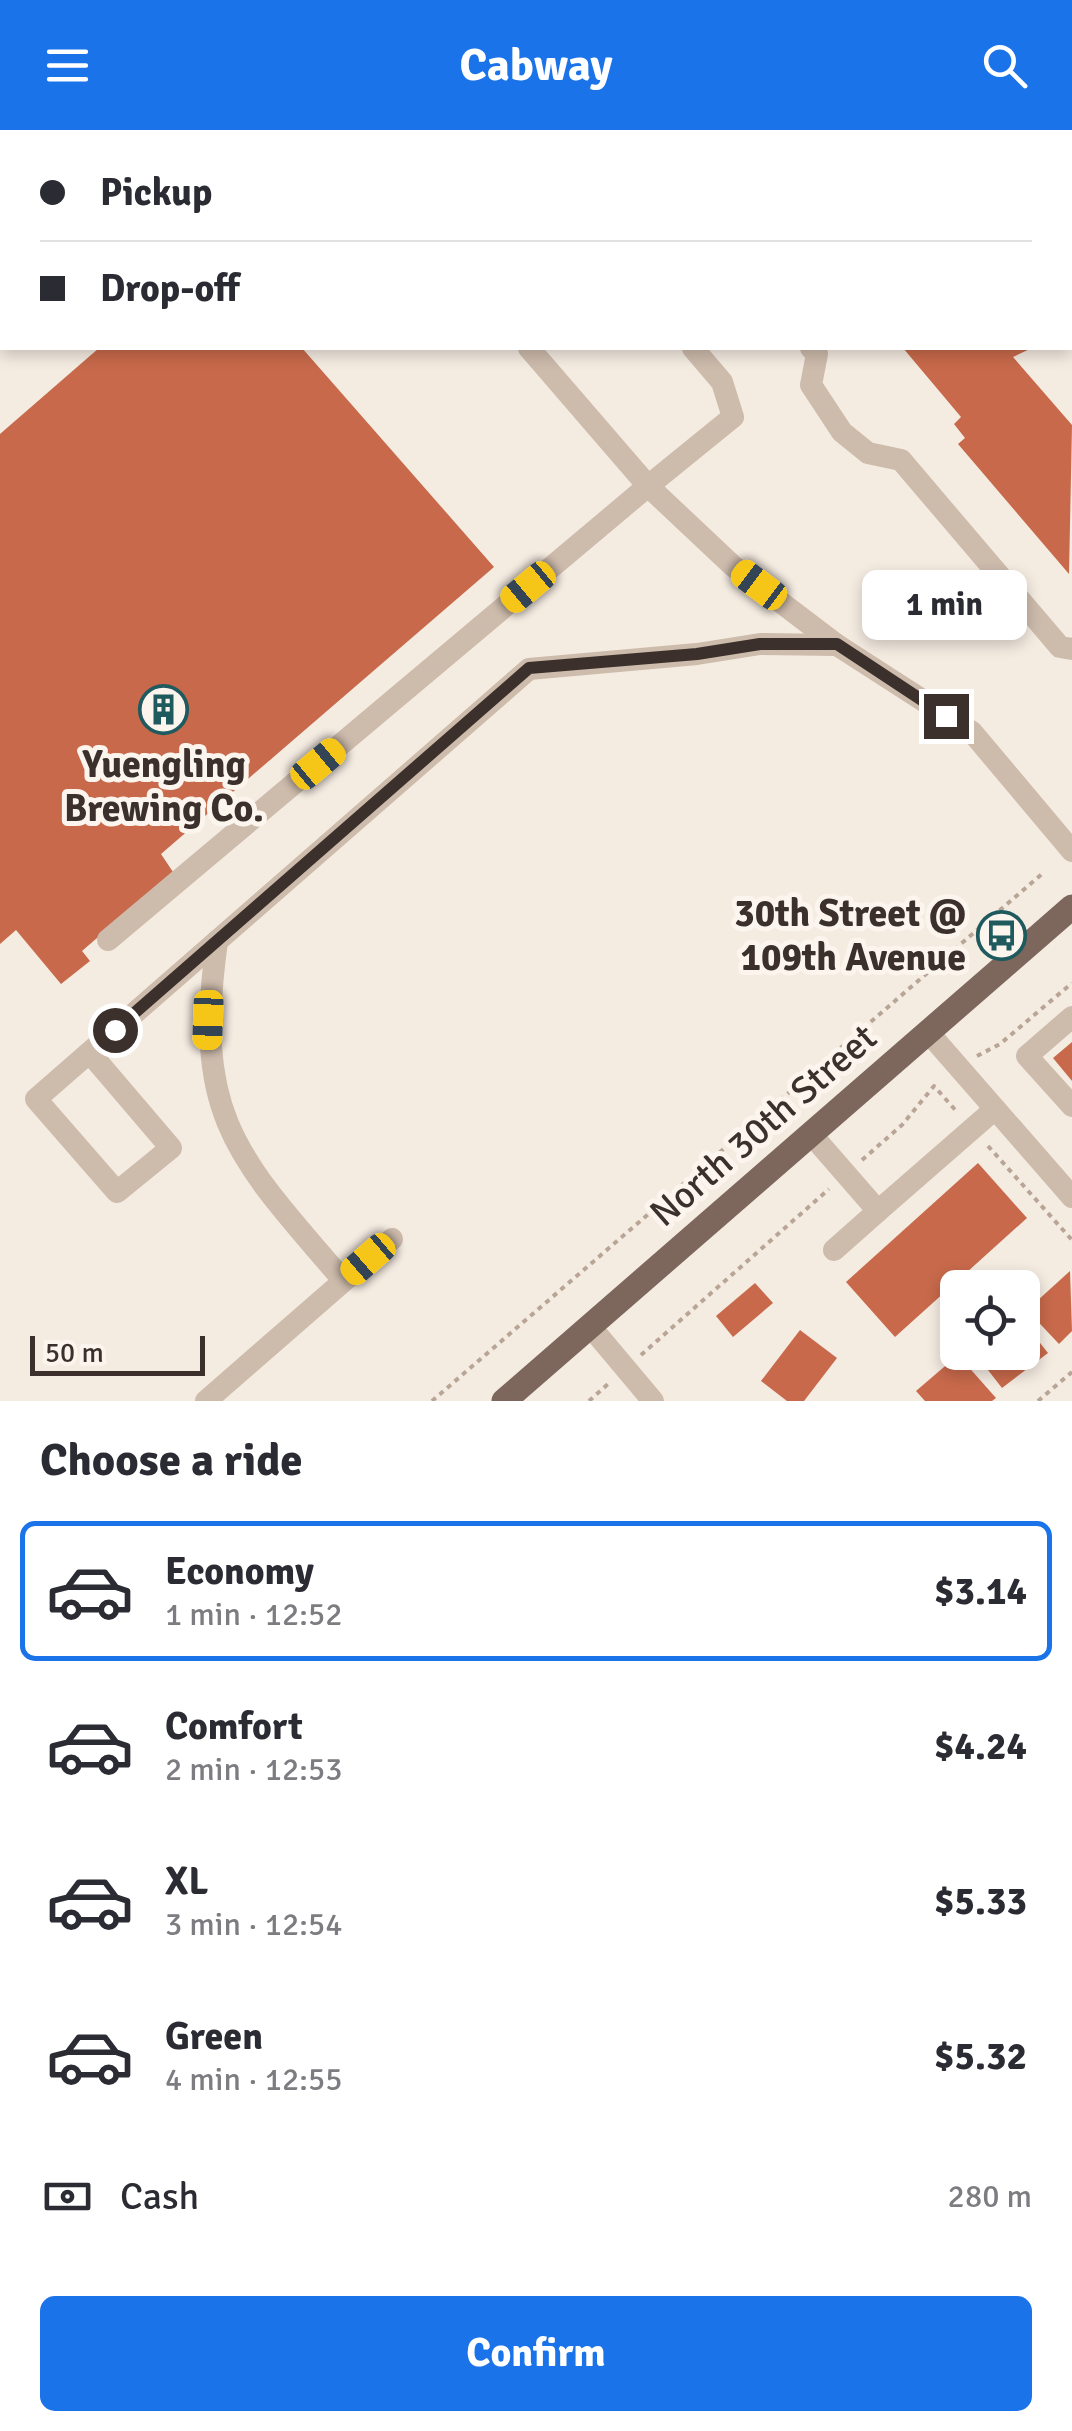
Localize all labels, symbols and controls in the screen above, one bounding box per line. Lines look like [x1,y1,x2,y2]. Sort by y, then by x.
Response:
icon: menu [40,38,95,93]
text: Cabway [459,38,613,93]
icon: search [977,38,1032,93]
text: Pickup [100,169,212,216]
text: Drop-off [100,265,240,312]
car [726,555,792,615]
car [495,556,561,618]
callout: 1 min [864,571,1028,641]
text: 1 min [906,585,983,624]
building icon: Yuengling Brewing Co. [138,684,190,736]
route end [924,694,969,739]
car [285,733,351,795]
place label: Yuengling Brewing Co. [64,741,264,832]
place label: 30th Street @ 109th Avenue [734,890,966,981]
bus stop icon: 30th Street @ 109th Avenue [975,909,1027,961]
car [192,989,224,1051]
route start [93,1008,138,1053]
street label: North 30th Street [640,1014,886,1237]
car [336,1228,400,1290]
map controls [940,1270,1040,1370]
button: locate [940,1270,1040,1370]
scale bar [30,1331,205,1376]
text: 50 m [45,1336,104,1370]
text: Choose a ride [40,1433,303,1488]
icon: car [45,1546,135,1636]
text: Economy [165,1548,314,1595]
text: $3.14 [934,1568,1027,1615]
text: 1 min · 12:52 [165,1595,343,1634]
icon: car [45,1701,135,1791]
text: Comfort [165,1703,303,1750]
text: $4.24 [934,1723,1027,1770]
text: 2 min · 12:53 [165,1750,343,1789]
icon: car [45,1856,135,1946]
text: XL [165,1858,208,1905]
text: $5.33 [934,1878,1027,1925]
text: 3 min · 12:54 [165,1905,343,1944]
icon: car [45,2011,135,2101]
text: Green [165,2013,263,2060]
text: $5.32 [934,2033,1027,2080]
text: 4 min · 12:55 [165,2060,343,2099]
icon: cash [40,2169,95,2224]
text: Cash [120,2173,199,2220]
text: 280 m [948,2177,1032,2216]
button: Confirm [40,2296,1032,2411]

